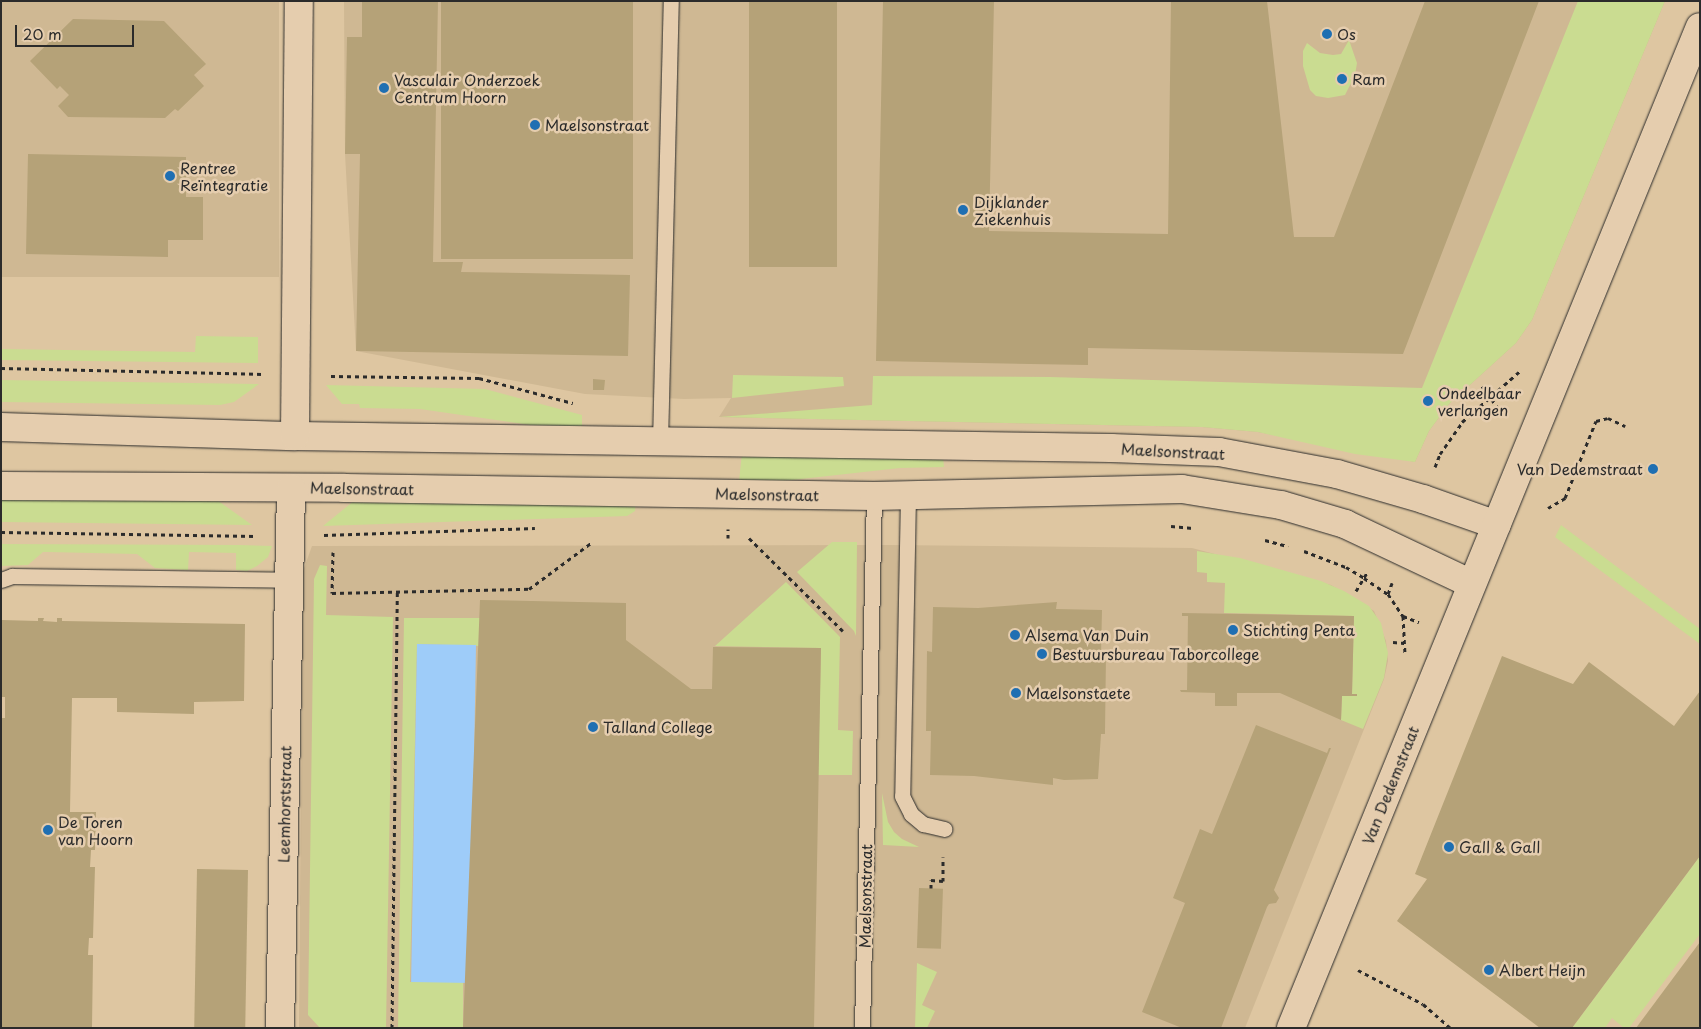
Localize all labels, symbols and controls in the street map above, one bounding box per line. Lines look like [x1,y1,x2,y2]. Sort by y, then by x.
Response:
scale bar [18,15,136,47]
text: 20 m [23,22,62,45]
place label: Os [1337,25,1356,43]
marker: Os [1321,28,1333,40]
place label: Vasculair Onderzoek Centrum Hoorn [394,70,540,105]
place label: Ram [1352,70,1385,88]
marker: Ram [1336,73,1348,85]
marker: Vasculair Onderzoek Centrum Hoorn [378,82,390,94]
place label: Maelsonstraat [545,116,649,134]
marker: Maelsonstraat [529,119,541,131]
place label: Rentree Reïntegratie [180,158,268,193]
marker: Rentree Reïntegratie [164,170,176,182]
place label: Dijklander Ziekenhuis [974,192,1051,227]
marker: Dijklander Ziekenhuis [956,203,970,217]
place label: Ondeelbaar verlangen [1438,383,1521,418]
marker: Ondeelbaar verlangen [1422,395,1434,407]
street label: Maelsonstraat [1121,439,1225,463]
place label: Van Dedemstraat [1517,460,1643,478]
marker: Van Dedemstraat [1647,463,1659,475]
street label: Maelsonstraat [310,478,414,498]
street label: Maelsonstraat [715,484,819,504]
place label: Stichting Penta [1243,621,1354,639]
marker: Stichting Penta [1227,624,1239,636]
place label: Alsema Van Duin [1025,626,1150,644]
marker: Alsema Van Duin [1009,629,1021,641]
place label: Bestuursbureau Taborcollege [1052,645,1260,663]
marker: Bestuursbureau Taborcollege [1036,648,1048,660]
place label: Maelsonstaete [1026,684,1131,702]
marker: Maelsonstaete [1010,687,1022,699]
place label: Talland College [603,718,713,736]
marker: Talland College [587,721,599,733]
street label: Van Dedemstraat [1358,723,1422,847]
street label: Leemhorststraat [274,745,294,863]
place label: De Toren van Hoorn [58,812,133,847]
marker: De Toren van Hoorn [42,824,54,836]
place label: Gall & Gall [1459,838,1542,856]
marker: Gall & Gall [1443,841,1455,853]
street label: Maelsonstraat [855,844,875,948]
place label: Albert Heijn [1499,961,1586,979]
marker: Albert Heijn [1483,964,1495,976]

